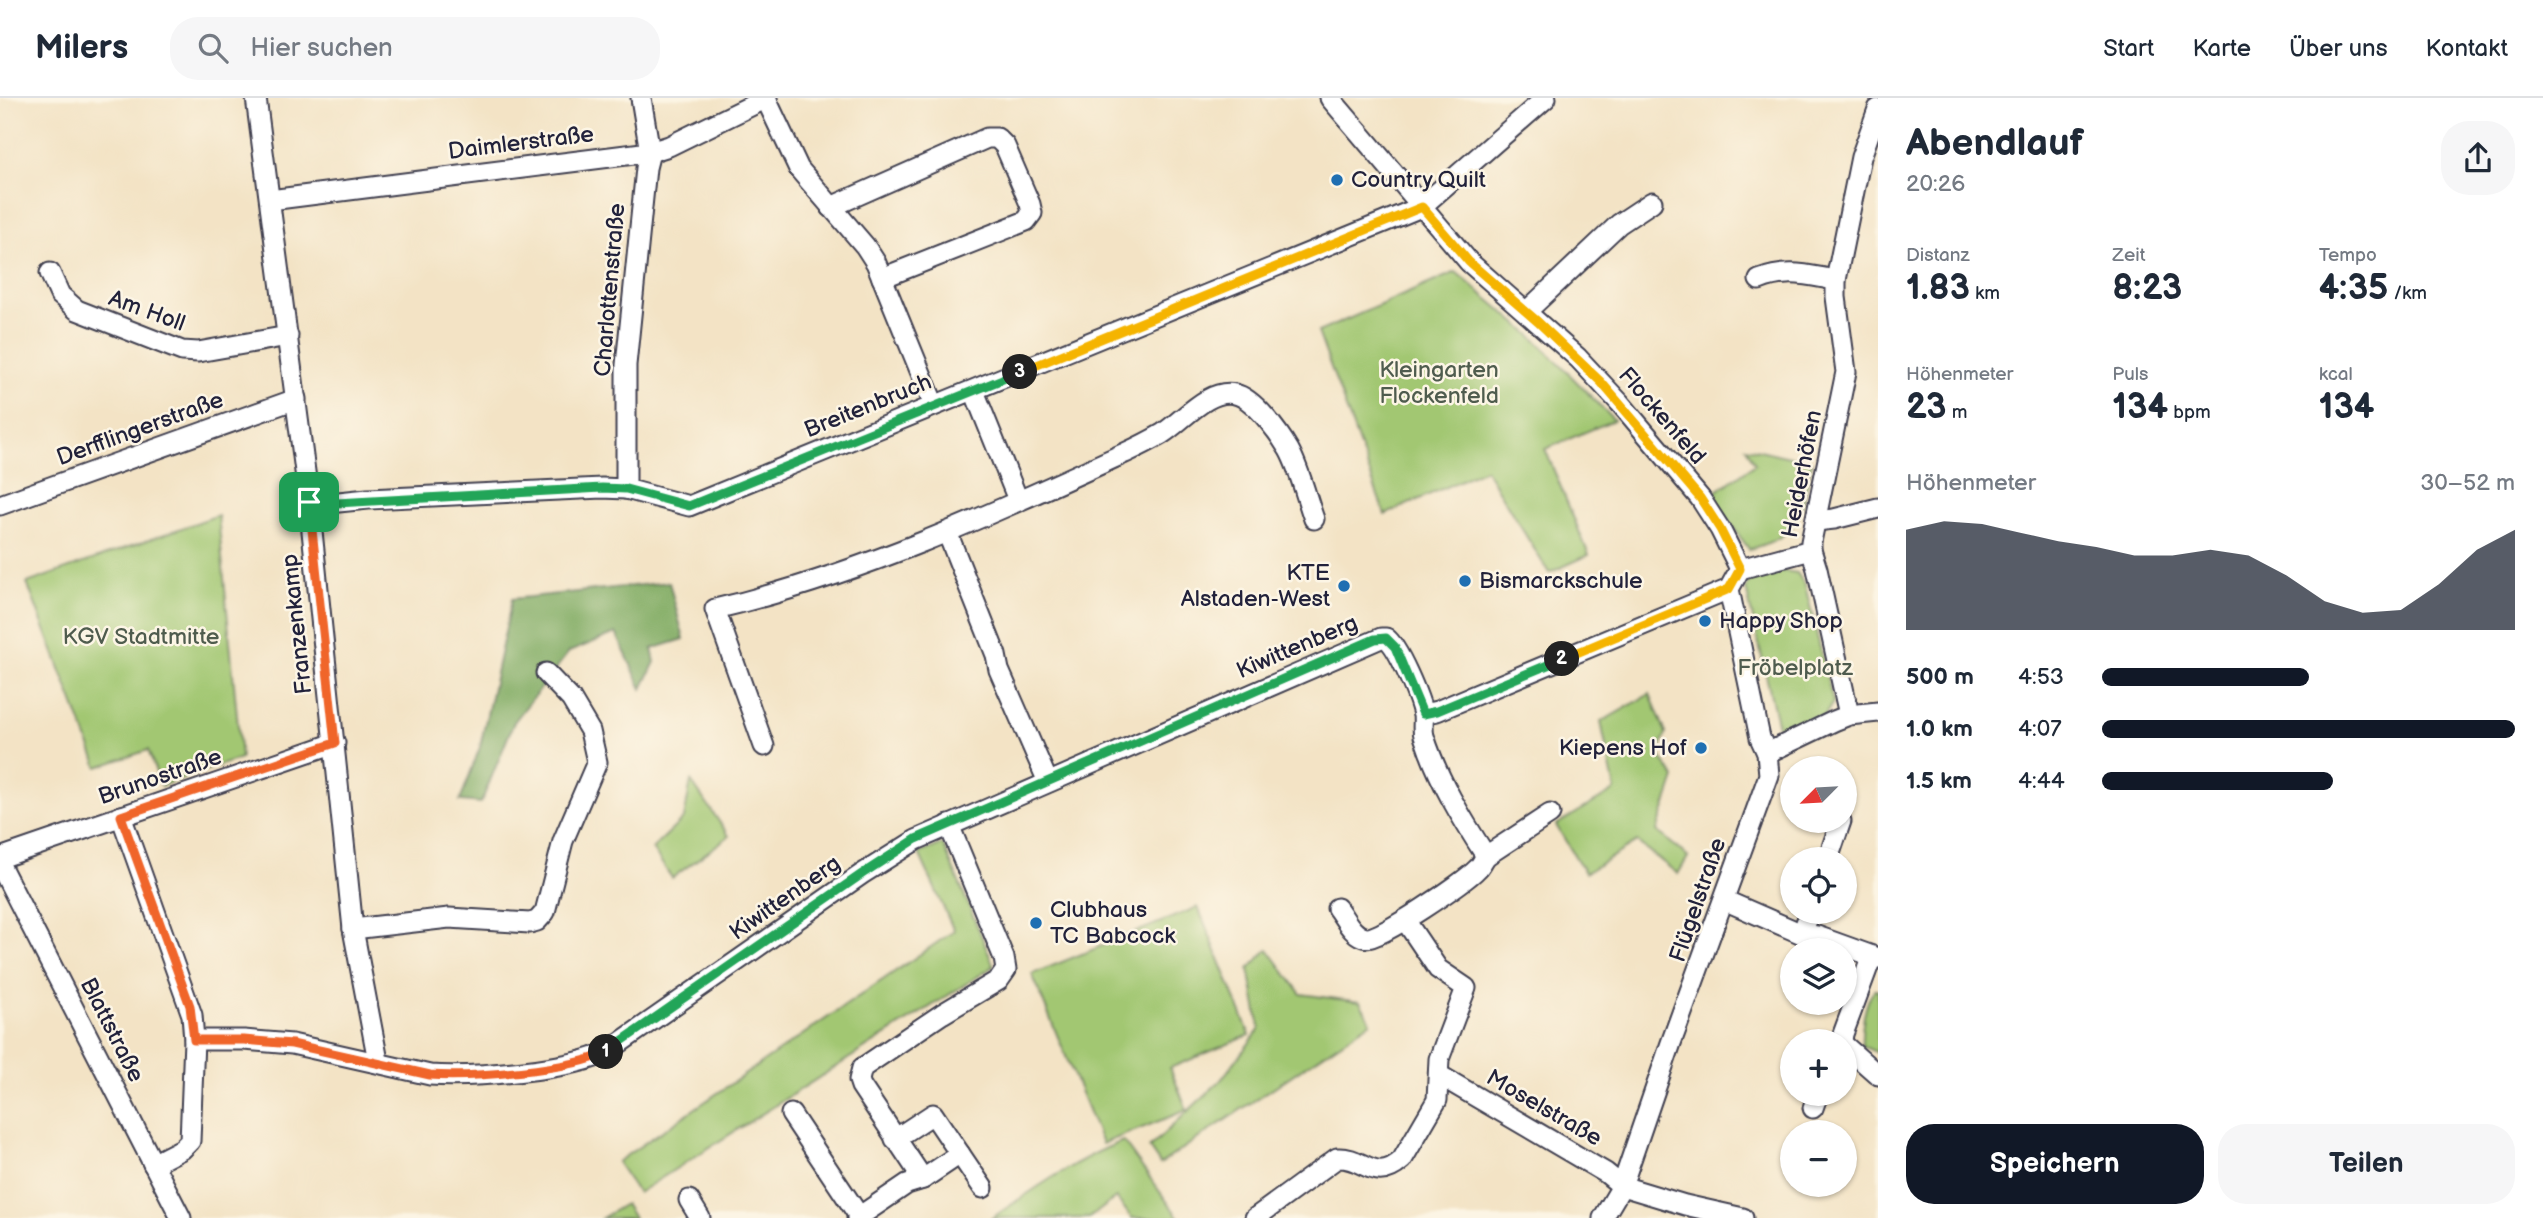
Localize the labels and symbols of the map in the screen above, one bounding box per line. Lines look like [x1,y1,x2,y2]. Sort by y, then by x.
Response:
street label: Daimlerstraße [447,120,595,166]
place label: Country Quilt [1351,166,1486,194]
marker: Country Quilt [1329,172,1345,188]
street label: Charlottenstraße [588,202,632,378]
street label: Am Holl [105,284,189,338]
pin: 3 [1002,354,1038,390]
park label: Kleingarten Flockenfeld [1379,356,1499,410]
street label: Flockenfeld [1612,362,1712,470]
street label: Breitenbruch [800,368,936,444]
street label: Derfflingerstraße [53,386,227,472]
street label: Heiderhöfen [1776,408,1828,540]
pin [279,472,339,532]
street label: Franzenkamp [276,552,318,696]
place label: KTE Alstaden-West [1181,559,1330,613]
place label: Bismarckschule [1479,567,1643,595]
marker: Bismarckschule [1457,573,1473,589]
marker: KTE Alstaden-West [1336,578,1352,594]
place label: Happy Shop [1719,607,1843,635]
street label: Kiwittenberg [1232,609,1362,685]
marker: Happy Shop [1697,613,1713,629]
park label: KGV Stadtmitte [63,623,219,651]
pin: 2 [1544,642,1580,676]
park label: Fröbelplatz [1737,654,1854,682]
place label: Kiepens Hof [1559,734,1687,762]
marker: Kiepens Hof [1693,740,1709,756]
street label: Brunostraße [95,743,225,811]
north arrow [1780,756,1857,833]
street label: Flügelstraße [1664,834,1732,966]
street label: Kiwittenberg [724,850,846,946]
place label: Clubhaus TC Babcock [1050,896,1176,950]
marker: Clubhaus TC Babcock [1028,915,1044,931]
street label: Blattstraße [74,973,150,1087]
pin: 1 [588,1034,624,1070]
street label: Moselstraße [1481,1064,1607,1152]

